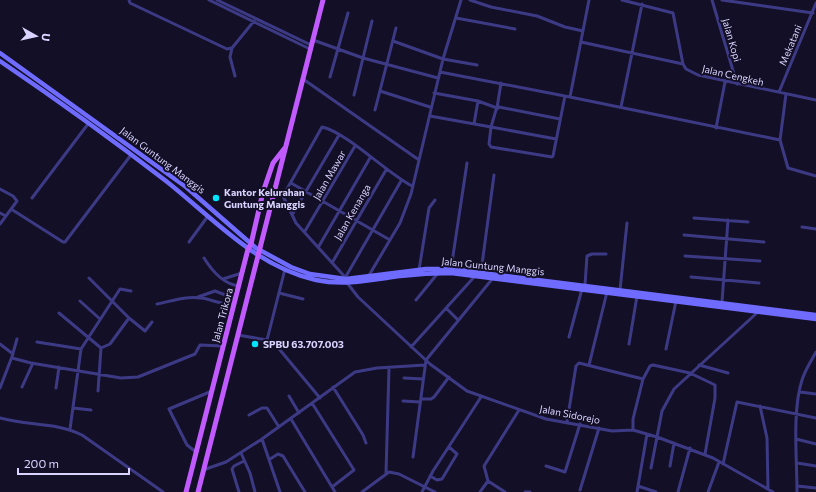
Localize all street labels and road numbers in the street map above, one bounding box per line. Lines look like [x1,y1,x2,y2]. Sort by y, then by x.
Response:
street label: Jalan Kopi [720,17,744,63]
street label: Mekatani [776,23,804,67]
street label: Jalan Cengkeh [701,62,765,88]
street label: Jalan Guntung Manggis [118,124,208,196]
street label: Jalan Mawar [310,148,348,202]
street label: Jalan Kenanga [331,182,373,242]
street label: Jalan Guntung Manggis [441,255,545,277]
street label: Jalan Trikora [209,286,235,344]
street label: Jalan Sidorejo [539,402,601,426]

